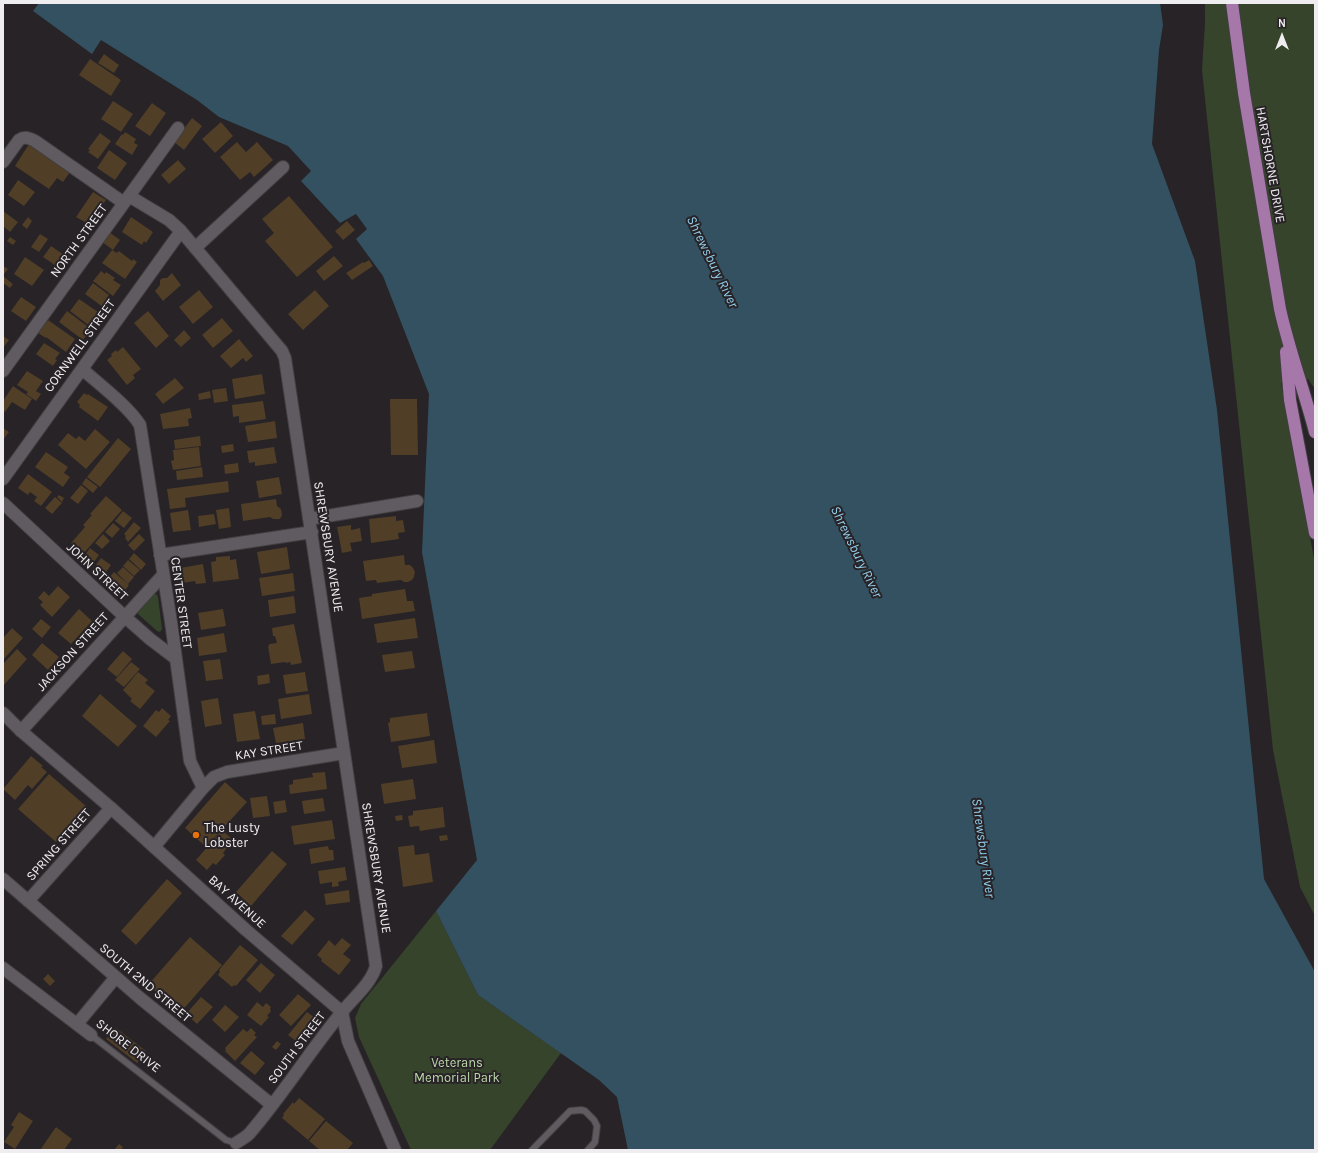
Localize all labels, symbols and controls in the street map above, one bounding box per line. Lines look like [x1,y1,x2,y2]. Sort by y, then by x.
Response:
north arrow [1262,16,1302,56]
text: N [1278,17,1286,30]
street label: HARTSHORNE DRIVE [1252,106,1288,224]
street label: NORTH STREET [47,201,111,281]
water label: Shrewsbury River [682,213,742,311]
street label: CORNWELL STREET [41,297,119,395]
street label: SHREWSBURY AVENUE [310,480,346,614]
water label: Shrewsbury River [826,503,886,601]
street label: JOHN STREET [63,540,131,604]
street label: CENTER STREET [167,556,195,650]
street label: JACKSON STREET [34,610,112,694]
street label: KAY STREET [234,738,304,764]
water label: Shrewsbury River [968,797,998,899]
street label: SHREWSBURY AVENUE [358,801,394,935]
street label: SPRING STREET [23,806,95,884]
place label: The Lusty Lobster [204,820,260,851]
marker: The Lusty Lobster [191,830,201,840]
street label: BAY AVENUE [205,872,269,932]
street label: SOUTH 2ND STREET [96,940,194,1026]
street label: SOUTH STREET [265,1009,329,1087]
street label: SHORE DRIVE [92,1016,164,1076]
park label: Veterans Memorial Park [414,1055,500,1086]

